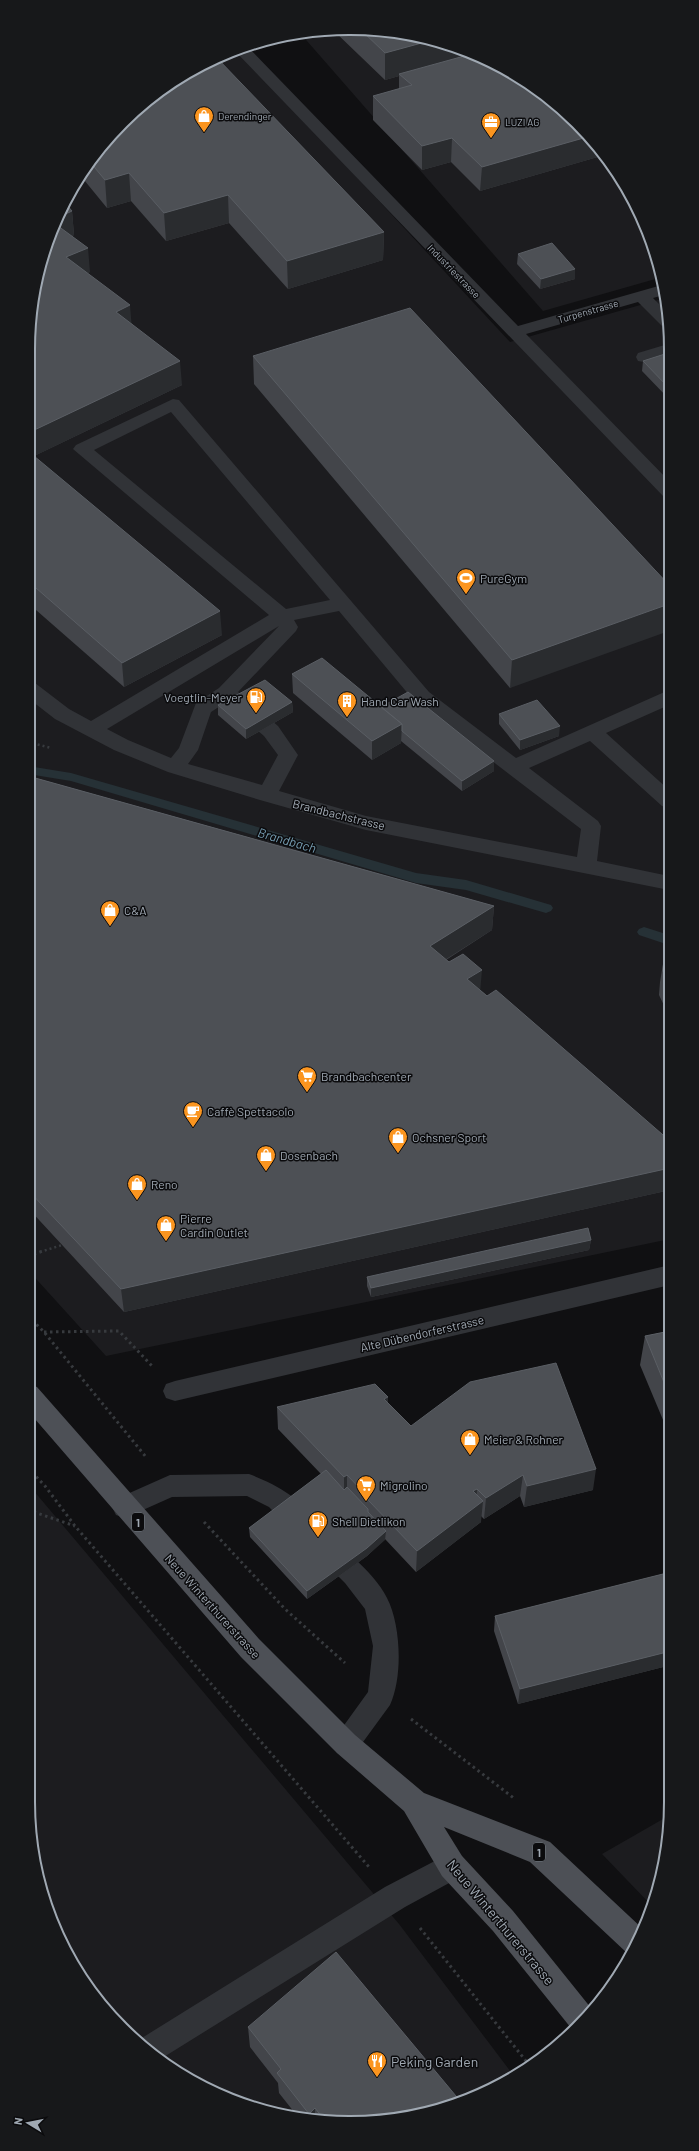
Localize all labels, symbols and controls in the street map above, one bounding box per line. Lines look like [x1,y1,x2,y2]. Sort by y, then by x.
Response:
shop icon: Derendinger [193,105,215,133]
place label: Derendinger [218,110,272,122]
office icon: LUZI AG [480,111,502,139]
place label: LUZI AG [505,116,539,128]
street label: Industriestrasse [425,241,483,301]
street label: Turpenstrasse [556,297,620,325]
sports icon: PureGym [455,567,477,595]
place label: PureGym [480,571,527,585]
fuel station icon: Voegtlin-Meyer [245,686,267,714]
place label: Voegtlin-Meyer [164,690,243,704]
building icon: Hand Car Wash [336,690,358,718]
place label: Hand Car Wash [361,694,439,708]
street label: Brandbachstrasse [291,796,387,832]
water label: Brandbach [256,824,318,856]
shop icon: C&A [99,899,121,927]
place label: C&A [124,903,146,917]
supermarket icon: Brandbachcenter [296,1065,318,1093]
place label: Brandbachcenter [321,1069,412,1083]
cafe icon: Caffè Spettacolo [182,1100,204,1128]
place label: Caffè Spettacolo [207,1104,294,1118]
shop icon: Ochsner Sport [387,1126,409,1154]
place label: Ochsner Sport [412,1130,486,1144]
shop icon: Dosenbach [255,1144,277,1172]
place label: Dosenbach [280,1148,338,1162]
shop icon: Reno [126,1173,148,1201]
place label: Reno [151,1177,178,1191]
place label: Pierre Cardin Outlet [180,1211,248,1239]
shop icon: Pierre Cardin Outlet [155,1214,177,1242]
street label: Alte Dübendorferstrasse [359,1312,485,1354]
shop icon: Meier & Rohner [459,1428,481,1456]
place label: Meier & Rohner [484,1432,564,1446]
supermarket icon: Migrolino [355,1474,377,1502]
place label: Migrolino [380,1478,428,1492]
fuel station icon: Shell Dietlikon [307,1510,329,1538]
road number: 1 [132,1513,144,1531]
place label: Shell Dietlikon [332,1514,405,1528]
street label: Neue Winterthurerstrasse [162,1551,264,1661]
road number: 1 [533,1843,545,1861]
street label: Neue Winterthurerstrasse [444,1856,558,1988]
restaurant icon: Peking Garden [366,2050,388,2078]
place label: Peking Garden [391,2053,478,2070]
north arrow [8,2103,48,2143]
text: N [11,2116,25,2126]

